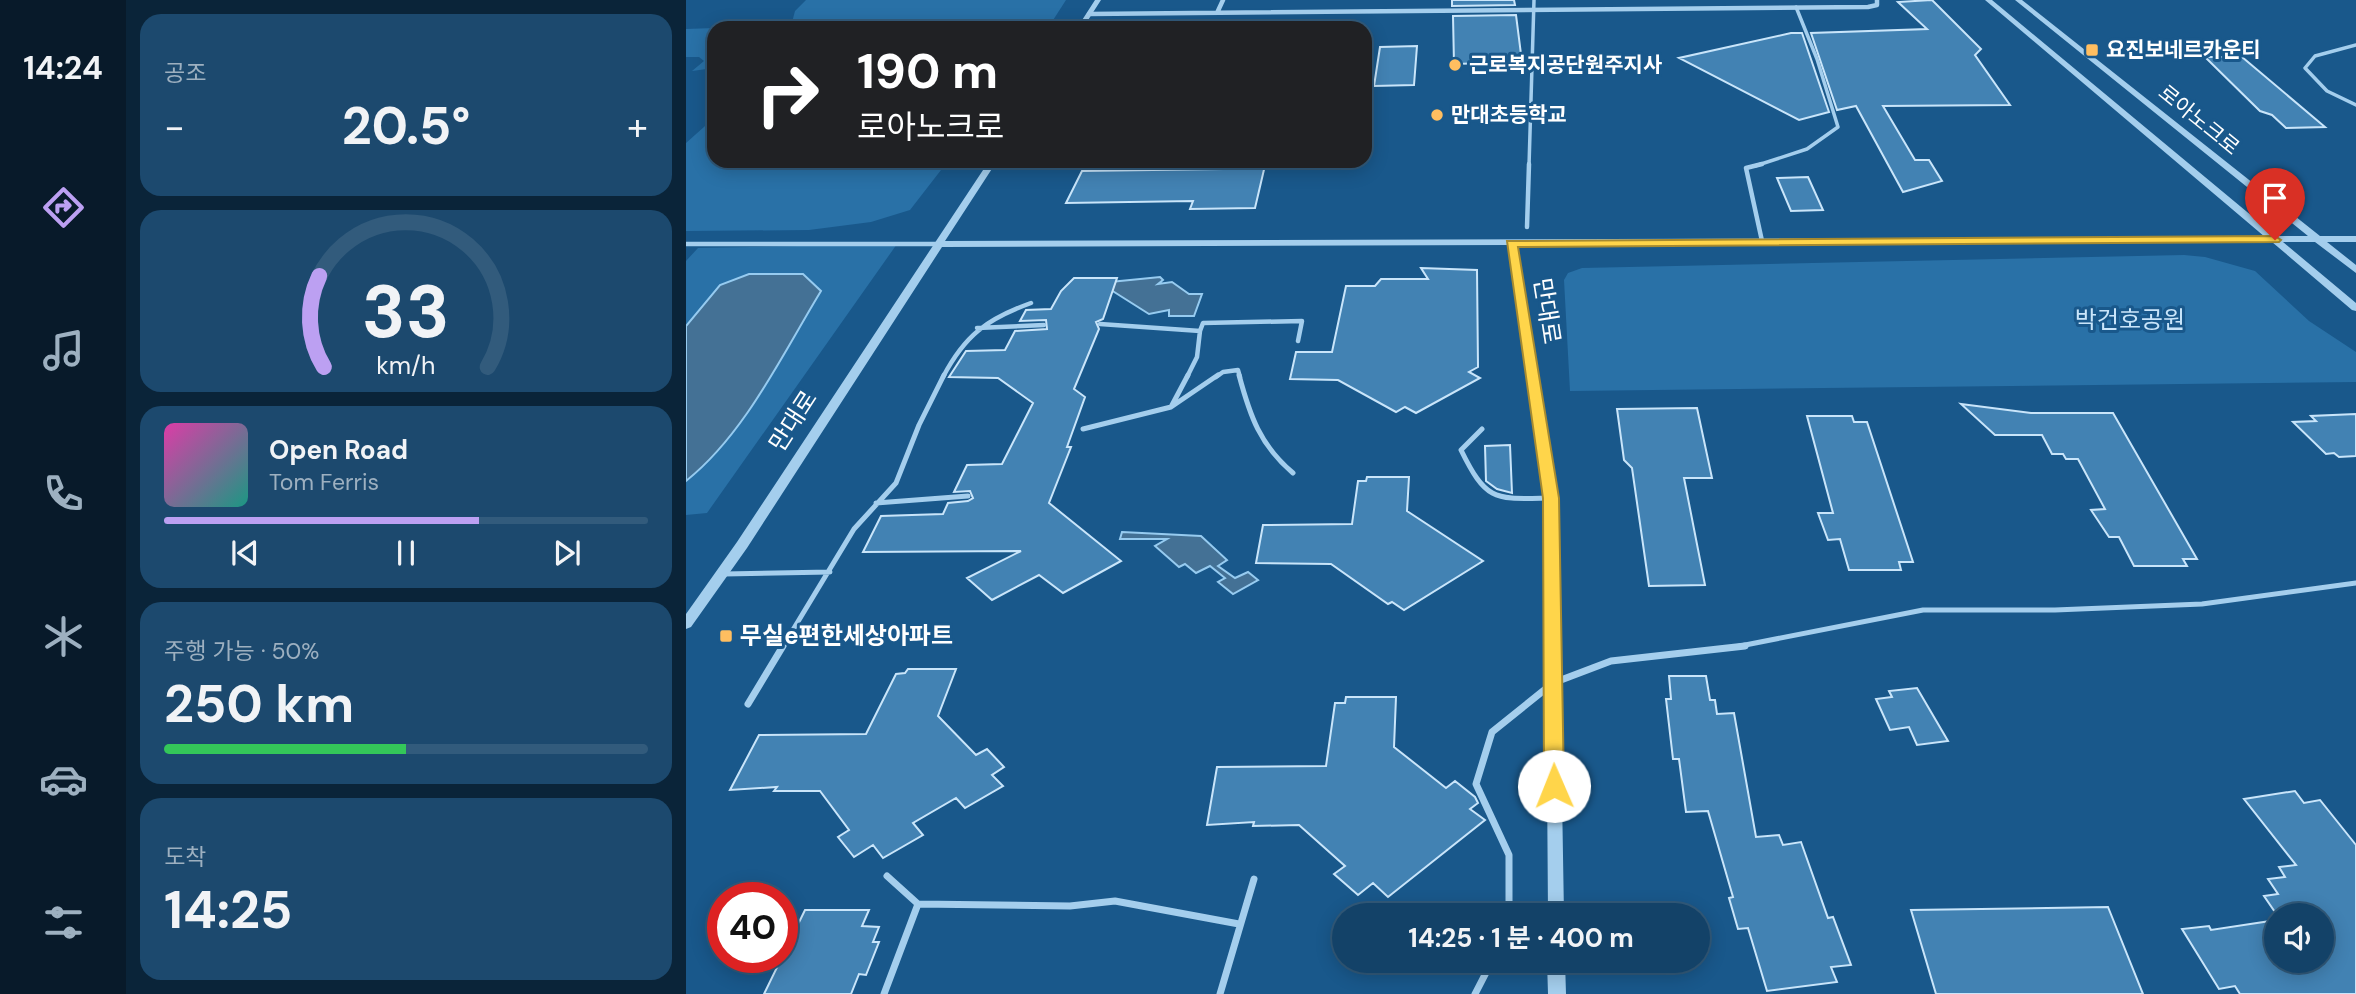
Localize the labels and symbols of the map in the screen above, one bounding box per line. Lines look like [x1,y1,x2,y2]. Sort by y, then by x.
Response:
place label: 요진보네르카운티 [2106,36,2261,64]
marker: 요진보네르카운티 [2084,42,2100,58]
place label: 근로복지공단원주지사 [1469,51,1662,79]
marker: 근로복지공단원주지사 [1447,57,1463,73]
street label: 로아노크로 [2153,79,2245,161]
place label: 만대초등학교 [1451,101,1567,129]
marker: 만대초등학교 [1429,107,1445,123]
pin [2245,168,2305,240]
street label: 만대로 [1527,276,1568,346]
park label: 박건호공원 [2075,304,2185,335]
street label: 만대로 [762,385,824,457]
place label: 무실e편한세상아파트 [740,620,953,651]
marker: 무실e편한세상아파트 [718,628,734,644]
position arrow [1517,749,1591,823]
speed limit sign: 40 [707,882,798,973]

